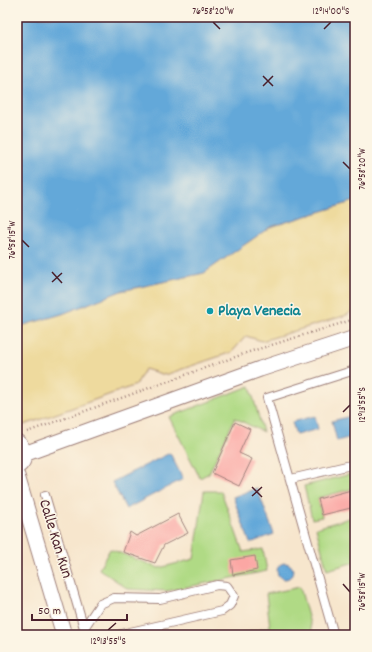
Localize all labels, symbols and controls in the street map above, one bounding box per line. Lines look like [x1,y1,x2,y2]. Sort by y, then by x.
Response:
text: 76°58'20"W [192,5,234,19]
text: 12°14'00"S [313,5,349,19]
text: 76°58'20"W [356,148,370,190]
text: 76°58'15"W [6,220,20,259]
place label: Playa Venecia [218,300,302,323]
marker: Playa Venecia [205,306,215,316]
text: 12°13'55"S [356,387,370,423]
street label: Calle Kan Kun [32,497,78,581]
text: 76°58'15"W [356,572,370,611]
scale bar [32,596,127,622]
text: 50 m [38,603,61,620]
text: 12°13'55"S [90,635,126,649]

